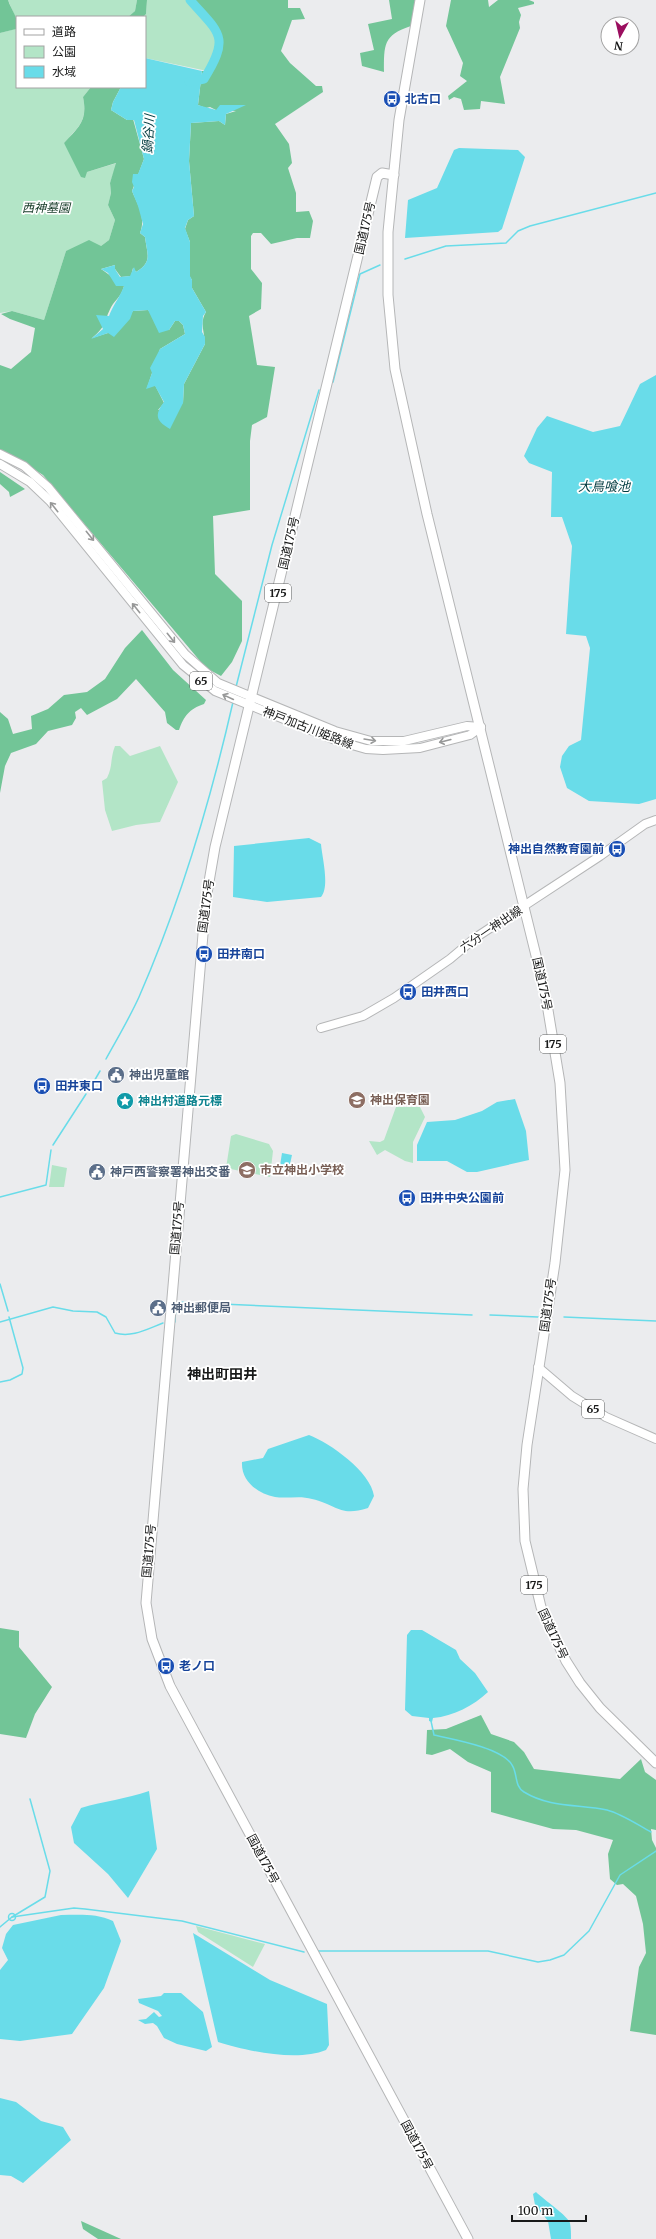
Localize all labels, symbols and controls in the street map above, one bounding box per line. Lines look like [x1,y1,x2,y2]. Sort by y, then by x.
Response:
legend [16,16,146,88]
north arrow [600,16,640,56]
text: 道路 [52,24,76,39]
text: N [613,38,624,53]
text: 公園 [52,44,76,59]
text: 水域 [52,64,76,79]
bus stop icon: 北古口 [382,89,402,109]
place label: 北古口 [405,91,441,106]
water label: 鍋谷川 [139,112,158,154]
park label: 西神墓園 [22,200,72,215]
street label: 国道175号 [351,200,378,256]
water label: 大鳥喰池 [578,478,632,495]
one-way arrow [50,501,59,512]
street label: 国道175号 [275,515,302,571]
one-way arrow [85,531,94,542]
road number: 175 [265,584,291,602]
one-way arrow [131,602,140,613]
one-way arrow [167,632,175,643]
road number: 65 [190,672,212,690]
one-way arrow [222,693,234,700]
street label: 神戸加古川姫路線 [261,703,356,752]
one-way arrow [363,736,376,744]
one-way arrow [439,738,452,746]
bus stop icon: 神出自然教育園前 [607,839,627,859]
place label: 神出自然教育園前 [508,841,604,856]
street label: 国道175号 [194,878,217,934]
street label: 六分一神出線 [457,902,525,955]
bus stop icon: 田井南口 [194,944,214,964]
place label: 田井南口 [217,946,265,961]
street label: 国道175号 [530,956,555,1012]
bus stop icon: 田井西口 [398,982,418,1002]
place label: 田井西口 [421,984,469,999]
road number: 175 [540,1035,566,1053]
public building icon: 神出児童館 [106,1065,126,1085]
place label: 神出児童館 [129,1067,189,1082]
bus stop icon: 田井東口 [32,1076,52,1096]
place label: 田井東口 [55,1078,103,1093]
school or university icon: 神出保育園 [347,1090,367,1110]
place icon: 神出村道路元標 [115,1091,135,1111]
place label: 神出保育園 [370,1092,430,1107]
place label: 神出村道路元標 [138,1093,222,1108]
school or university icon: 市立神出小学校 [237,1160,257,1180]
public building icon: 神戸西警察署神出交番 [87,1162,107,1182]
place label: 市立神出小学校 [260,1162,344,1177]
place label: 神戸西警察署神出交番 [110,1164,231,1179]
bus stop icon: 田井中央公園前 [397,1188,417,1208]
place label: 田井中央公園前 [420,1190,504,1205]
street label: 国道175号 [167,1200,186,1256]
street label: 国道175号 [536,1277,559,1333]
public building icon: 神出郵便局 [148,1298,168,1318]
place label: 神出郵便局 [171,1300,231,1315]
district label: 神出町田井 [187,1365,257,1383]
road number: 65 [582,1400,604,1418]
street label: 国道175号 [139,1523,158,1579]
road number: 175 [521,1576,547,1594]
street label: 国道175号 [535,1606,572,1662]
bus stop icon: 老ノ口 [156,1656,176,1676]
place label: 老ノ口 [179,1658,215,1673]
street label: 国道175号 [244,1831,283,1886]
street label: 国道175号 [398,2117,437,2172]
scale bar [512,2197,586,2223]
text: 100 m [518,2203,553,2218]

